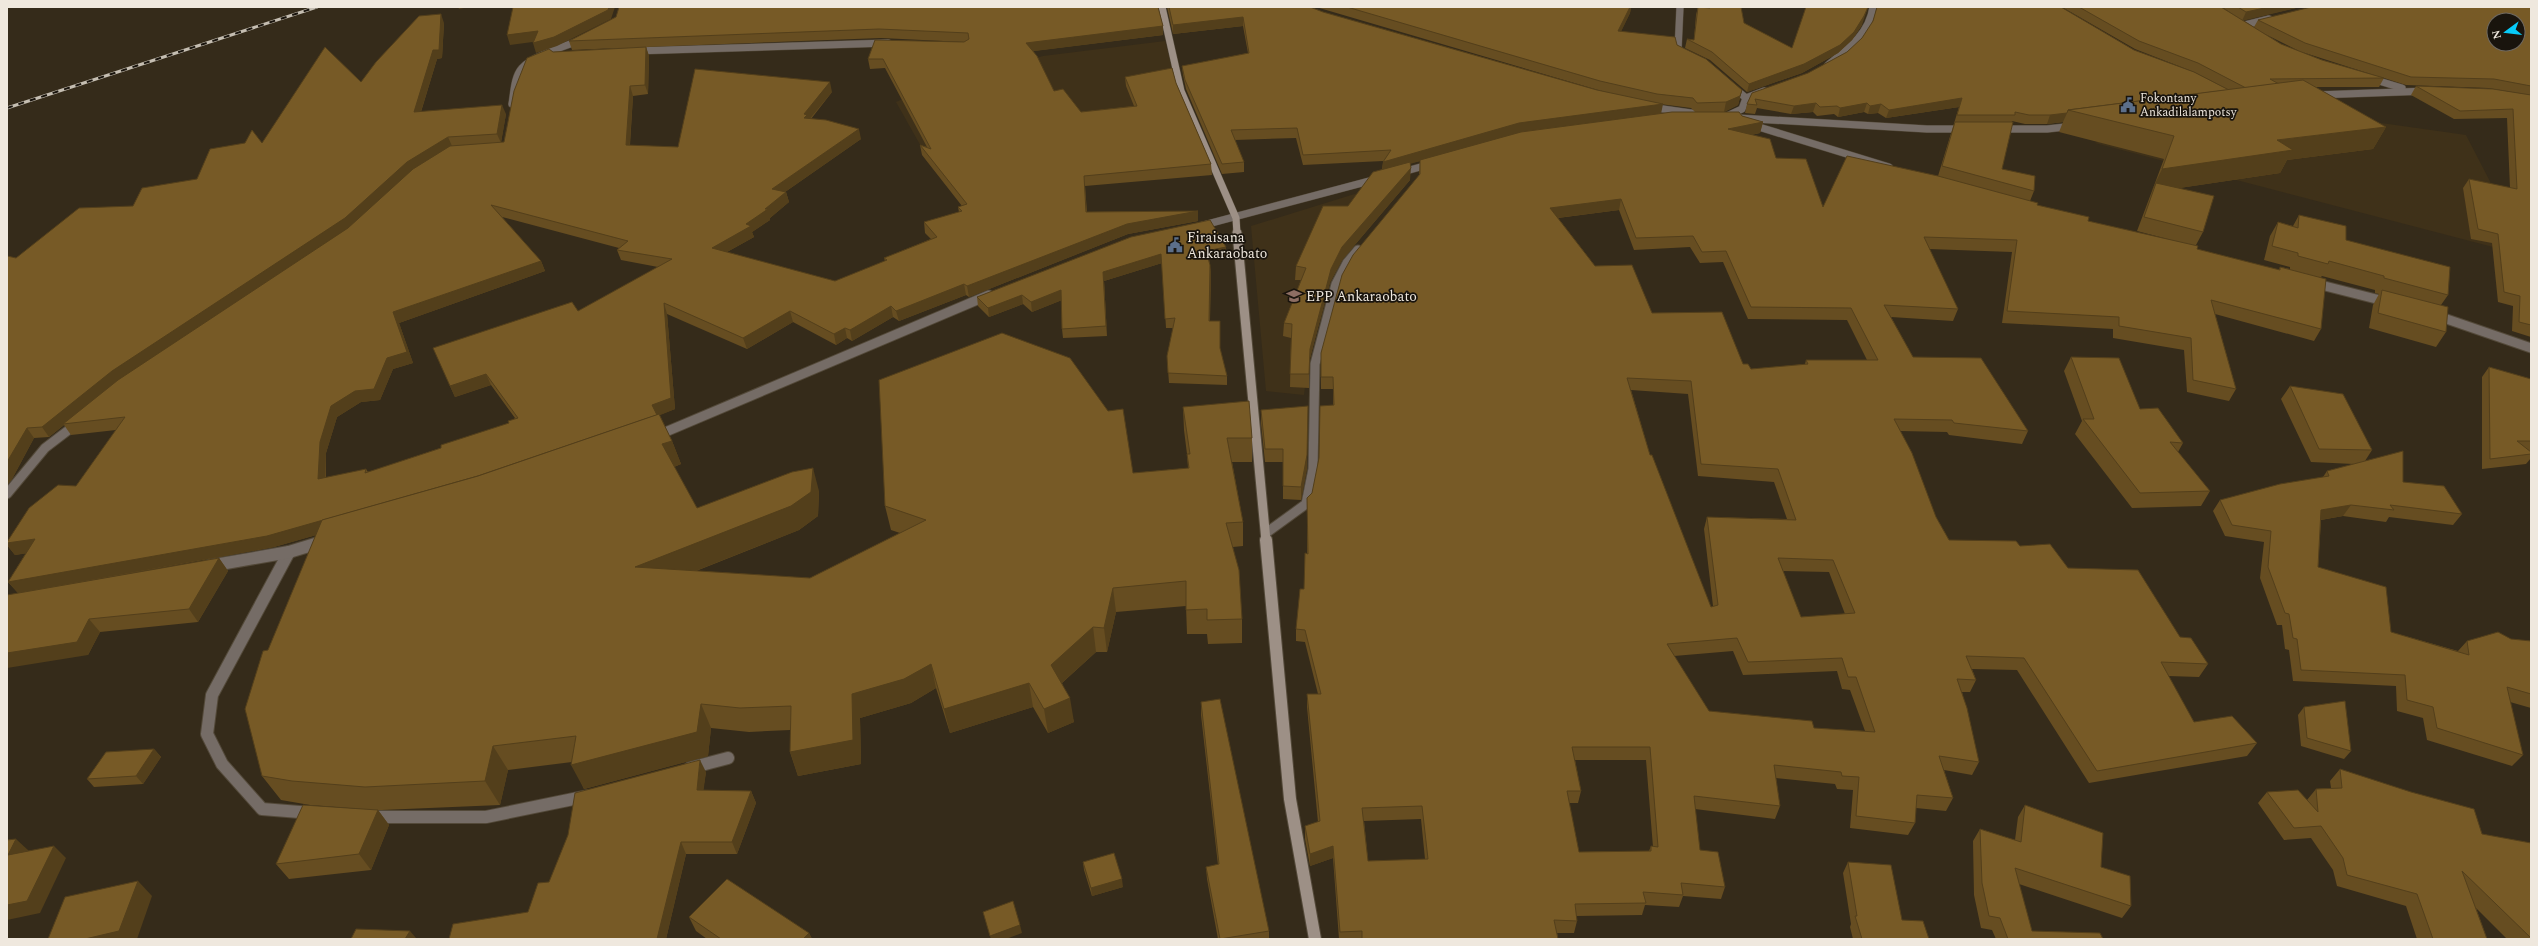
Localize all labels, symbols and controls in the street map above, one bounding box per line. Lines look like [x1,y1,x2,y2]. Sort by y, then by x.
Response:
north arrow [2486,12,2526,52]
text: N [2487,28,2506,41]
place label: Fokontany Ankadilalampotsy [2140,89,2238,122]
public building icon: Fokontany Ankadilalampotsy [2119,96,2137,114]
place label: Firaisana Ankaraobato [1187,227,1267,264]
public building icon: Firaisana Ankaraobato [1166,236,1184,254]
place label: EPP Ankaraobato [1306,286,1417,307]
school or university icon: EPP Ankaraobato [1285,287,1303,305]

